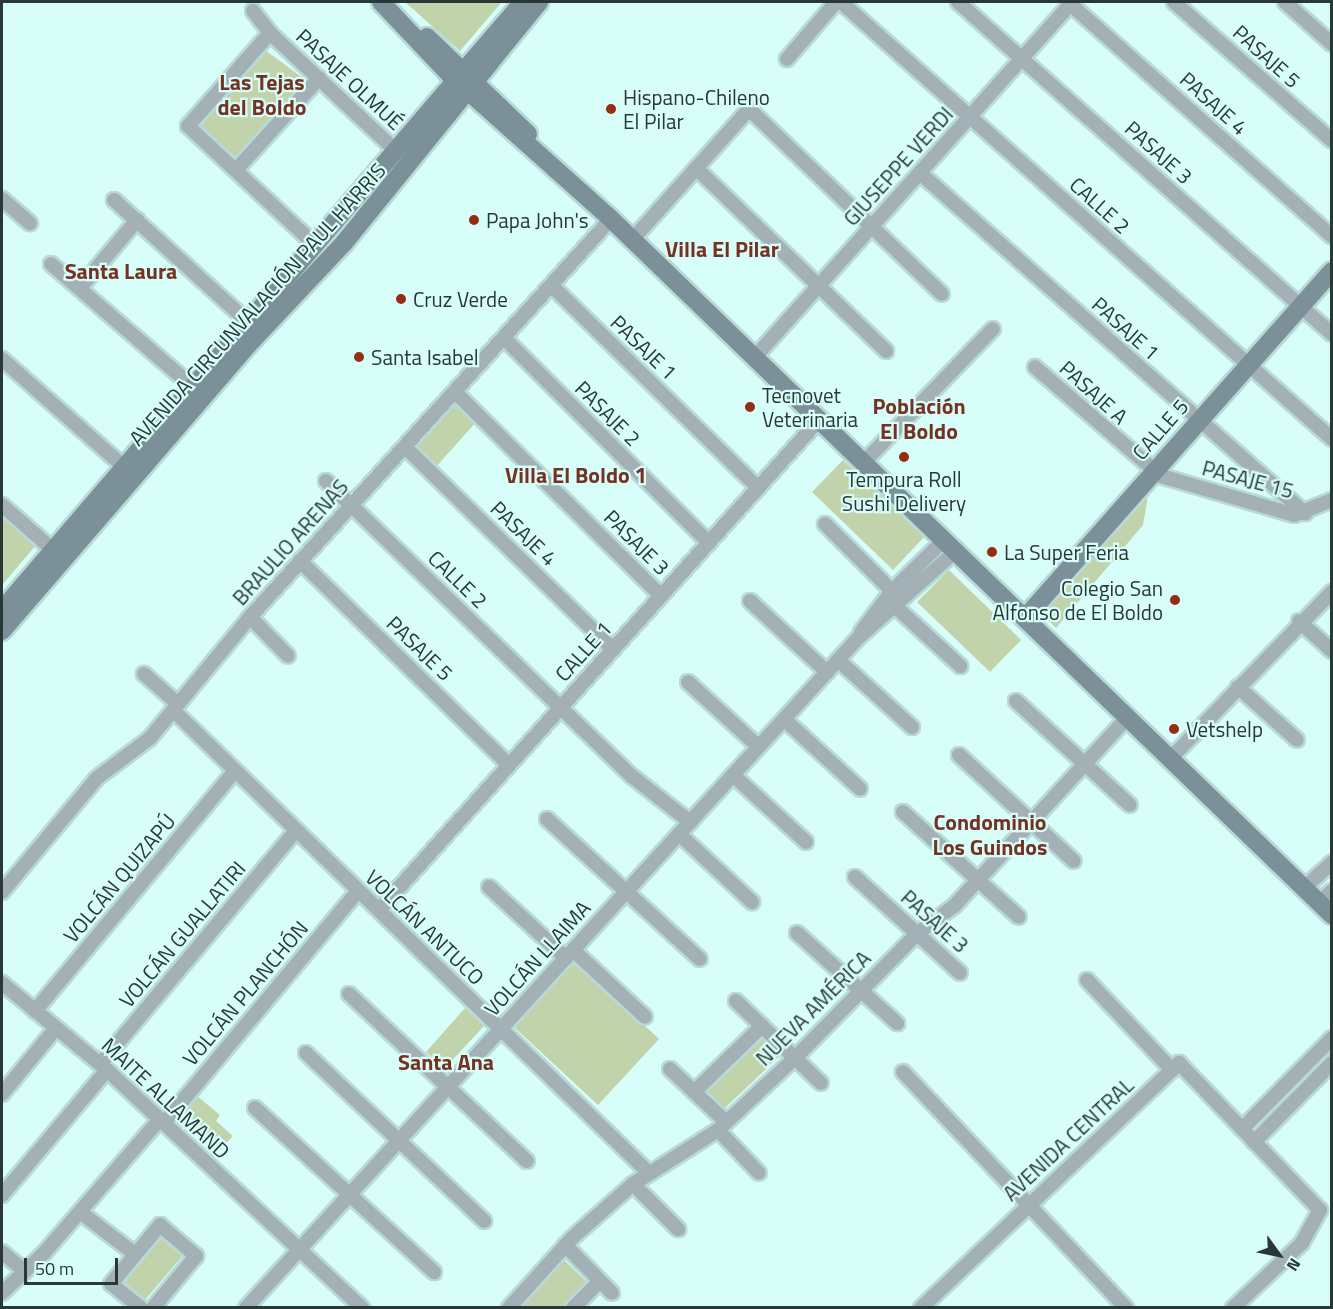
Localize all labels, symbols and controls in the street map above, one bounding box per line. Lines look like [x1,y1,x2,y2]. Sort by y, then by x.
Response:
street label: PASAJE 5 [1228,19,1306,93]
street label: PASAJE OLMUÉ [291,23,409,135]
street label: PASAJE 4 [1175,66,1253,140]
district label: Las Tejas del Boldo [218,69,306,120]
place label: Hispano-Chileno El Pilar [623,84,770,134]
street label: GIUSEPPE VERDI [838,101,958,231]
marker: Hispano-Chileno El Pilar [604,102,618,116]
street label: PASAJE 3 [1120,115,1198,189]
street label: AVENIDA CIRCUNVALACIÓN PAUL HARRIS [123,158,391,450]
street label: CALLE 2 [1065,172,1135,238]
place label: Papa John's [486,207,588,233]
marker: Papa John's [467,213,481,227]
district label: Villa El Pilar [665,237,779,263]
district label: Santa Laura [65,259,177,285]
place label: Cruz Verde [413,286,508,312]
street label: PASAJE 1 [1087,291,1165,365]
marker: Cruz Verde [394,292,408,306]
street label: PASAJE 1 [606,310,682,384]
place label: Santa Isabel [371,344,479,370]
marker: Santa Isabel [352,350,366,364]
street label: PASAJE A [1055,355,1133,429]
street label: PASAJE 2 [570,375,646,451]
place label: Tecnovet Veterinaria [762,382,858,432]
district label: Población El Boldo [872,393,966,445]
street label: CALLE 5 [1127,394,1193,464]
marker: Tecnovet Veterinaria [743,400,757,414]
marker: Tempura Roll Sushi Delivery [897,450,911,464]
street label: PASAJE 15 [1200,455,1296,503]
district label: Villa El Boldo 1 [505,463,647,489]
place label: Tempura Roll Sushi Delivery [842,466,966,516]
street label: BRAULIO ARENAS [227,474,353,610]
street label: PASAJE 4 [486,496,562,570]
street label: PASAJE 3 [599,504,675,580]
place label: La Super Feria [1004,539,1129,565]
street label: CALLE 2 [423,545,493,613]
marker: La Super Feria [985,545,999,559]
place label: Colegio San Alfonso de El Boldo [993,575,1163,625]
marker: Colegio San Alfonso de El Boldo [1168,593,1182,607]
street label: PASAJE 5 [382,611,458,685]
street label: CALLE 1 [550,616,616,686]
place label: Vetshelp [1186,716,1263,742]
marker: Vetshelp [1167,722,1181,736]
street label: VOLCÁN QUIZAPÚ [58,808,180,948]
district label: Condominio Los Guindos [933,809,1047,860]
street label: VOLCÁN GUALLATIRI [114,856,250,1012]
street label: VOLCÁN ANTUCO [361,864,489,990]
street label: PASAJE 3 [896,884,974,958]
street label: VOLCÁN LLAIMA [479,895,595,1021]
street label: VOLCÁN PLANCHÓN [177,916,313,1070]
street label: NUEVA AMÉRICA [750,945,876,1071]
street label: MAITE ALLAMAND [97,1032,235,1164]
district label: Santa Ana [398,1050,494,1076]
street label: AVENIDA CENTRAL [998,1072,1138,1206]
north arrow [1249,1225,1309,1285]
scale bar [27,1246,122,1284]
text: N [1281,1254,1307,1276]
text: 50 m [35,1255,74,1282]

